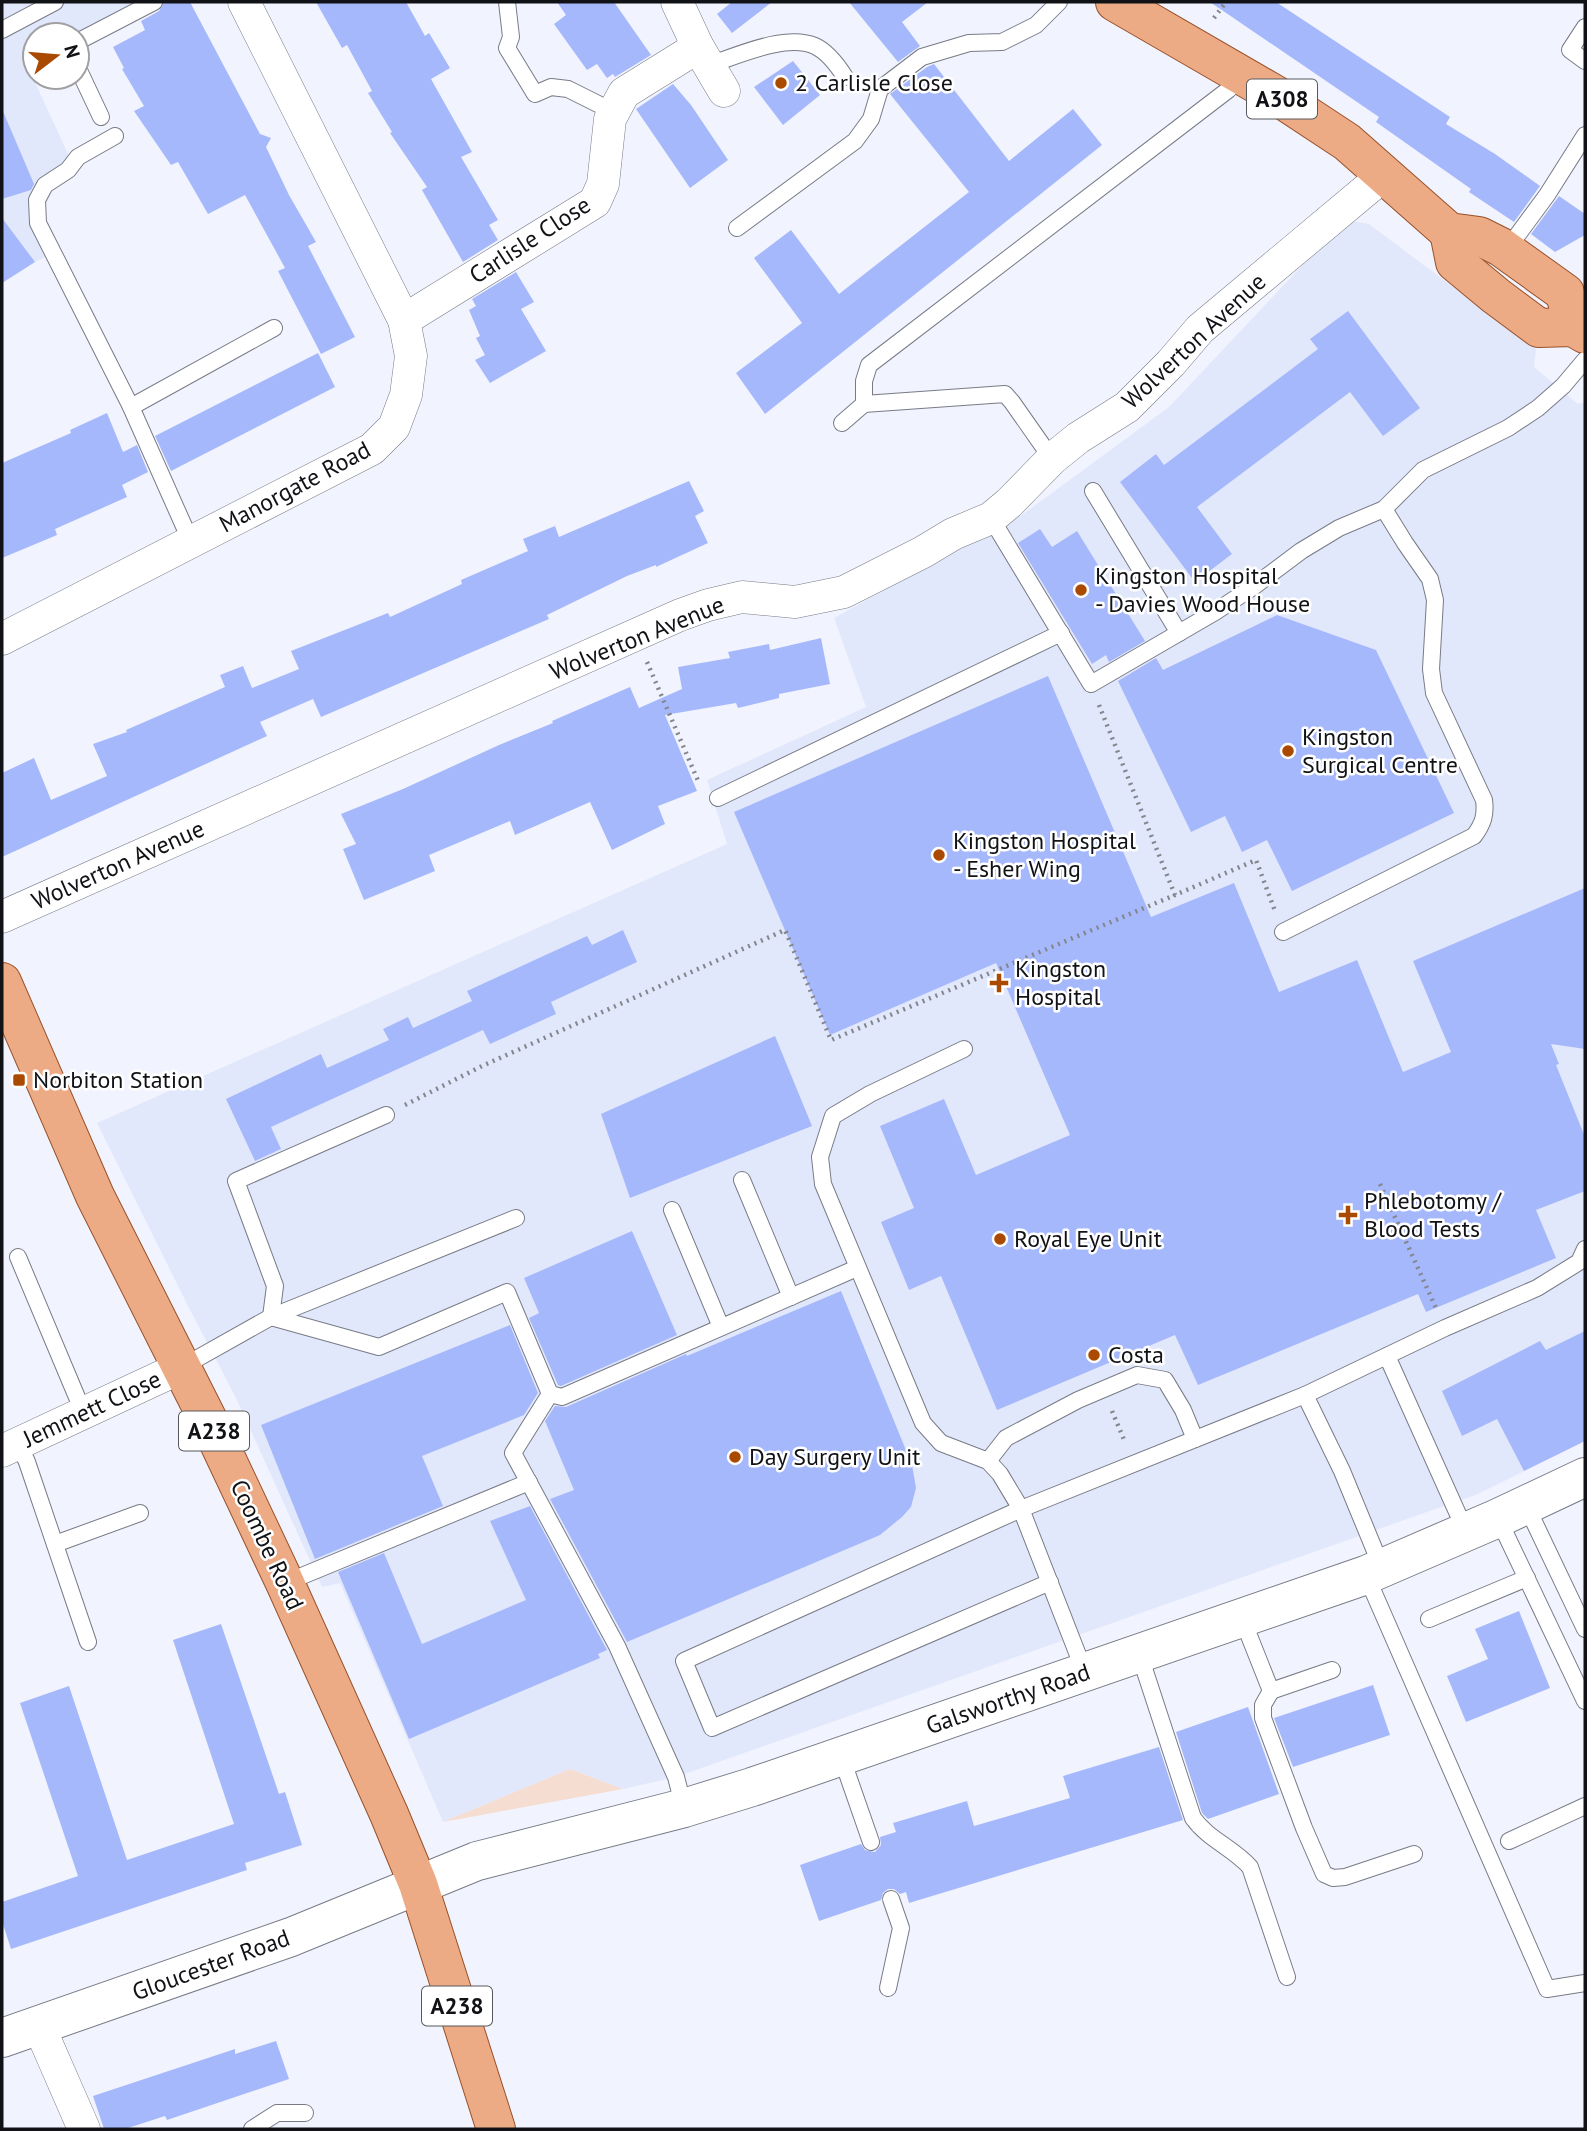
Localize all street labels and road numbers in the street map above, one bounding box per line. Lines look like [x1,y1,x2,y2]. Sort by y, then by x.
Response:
road number: A308 [1247,80,1317,118]
street label: Carlisle Close [463,189,596,290]
street label: Wolverton Avenue [1115,266,1272,415]
street label: Manorgate Road [214,434,376,539]
street label: Wolverton Avenue [545,588,729,687]
street label: Wolverton Avenue [27,813,209,916]
street label: Jemmett Close [17,1363,166,1454]
road number: A238 [179,1412,249,1450]
street label: Coombe Road [224,1475,311,1615]
street label: Galsworthy Road [922,1656,1094,1741]
street label: Gloucester Road [128,1922,294,2007]
road number: A238 [422,1986,492,2025]

